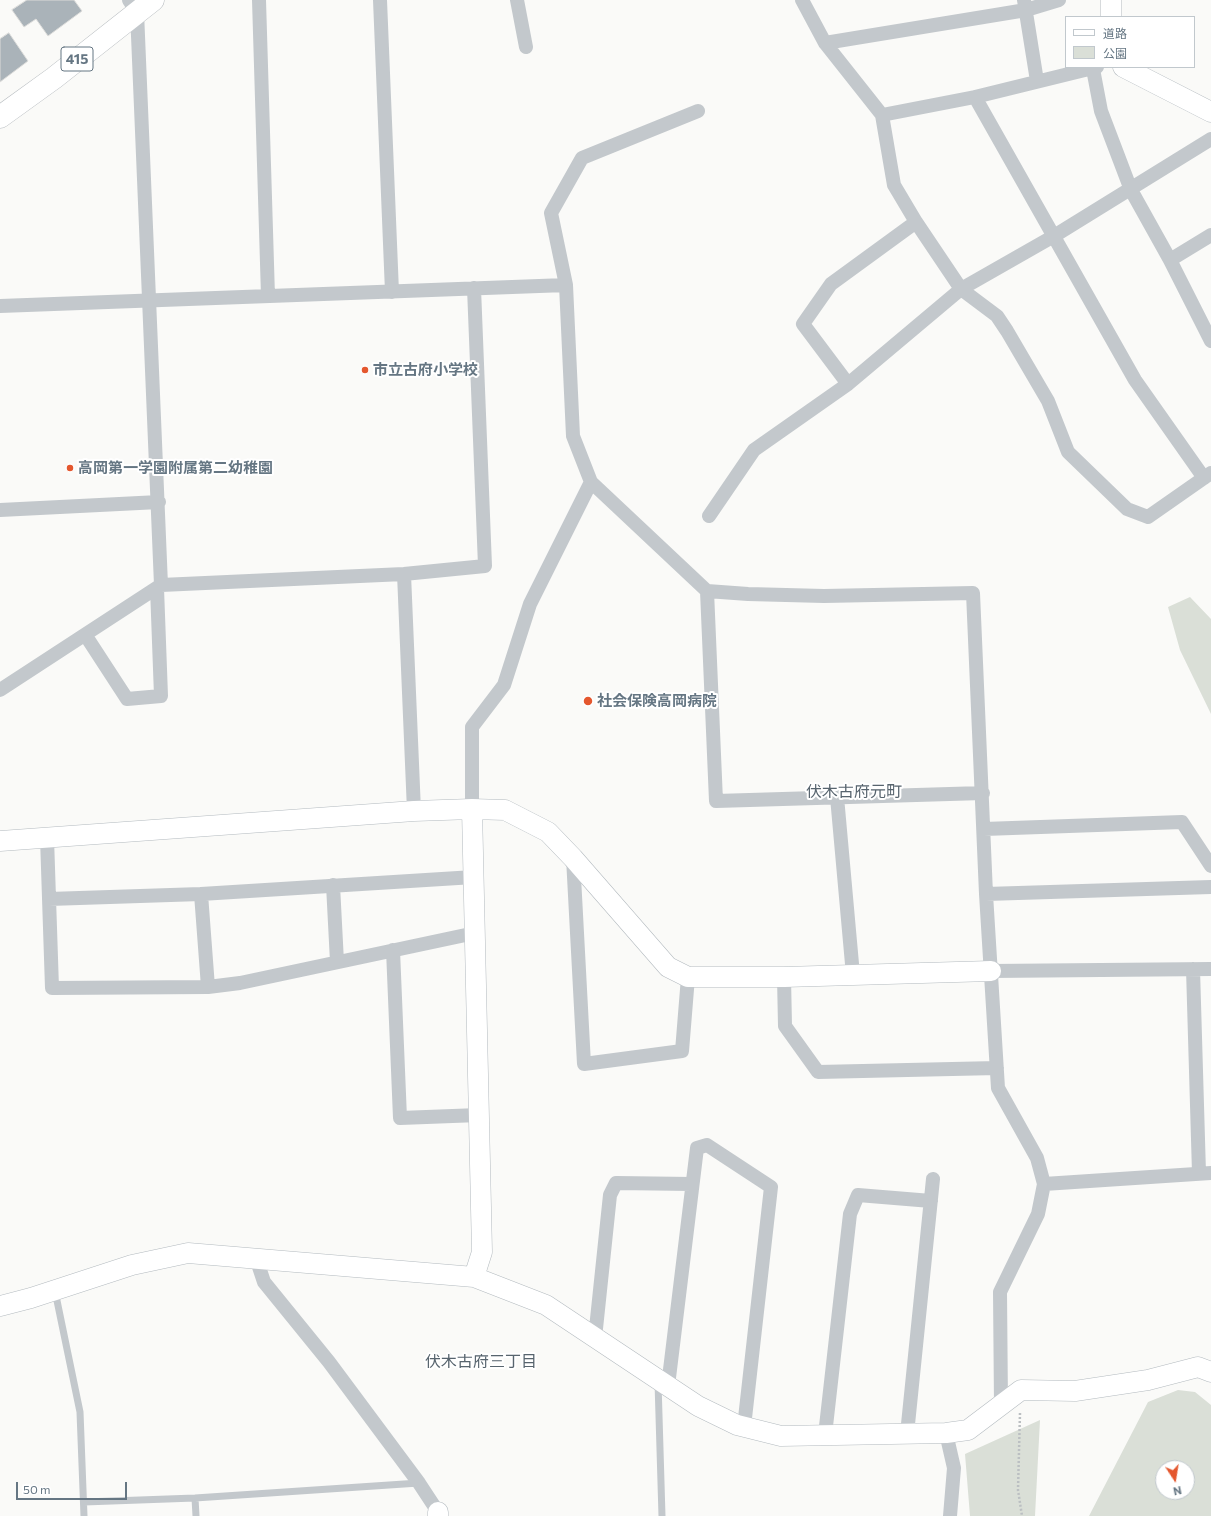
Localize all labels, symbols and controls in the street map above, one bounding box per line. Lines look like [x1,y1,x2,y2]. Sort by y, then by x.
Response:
legend [1065,16,1195,68]
text: 道路 [1103,26,1127,40]
text: 公園 [1103,46,1127,60]
road number: 415 [61,47,93,71]
place label: 市立古府小学校 [373,361,478,379]
marker: 市立古府小学校 [360,365,370,375]
place label: 高岡第一学園附属第二幼稚園 [78,459,273,477]
marker: 高岡第一学園附属第二幼稚園 [65,463,75,473]
place label: 社会保険高岡病院 [597,692,717,710]
marker: 社会保険高岡病院 [582,695,594,707]
district label: 伏木古府元町 [806,782,902,802]
district label: 伏木古府三丁目 [425,1352,537,1372]
north arrow [1155,1460,1195,1500]
scale bar [18,1474,129,1500]
text: 50 m [23,1482,51,1496]
text: N [1172,1484,1183,1498]

